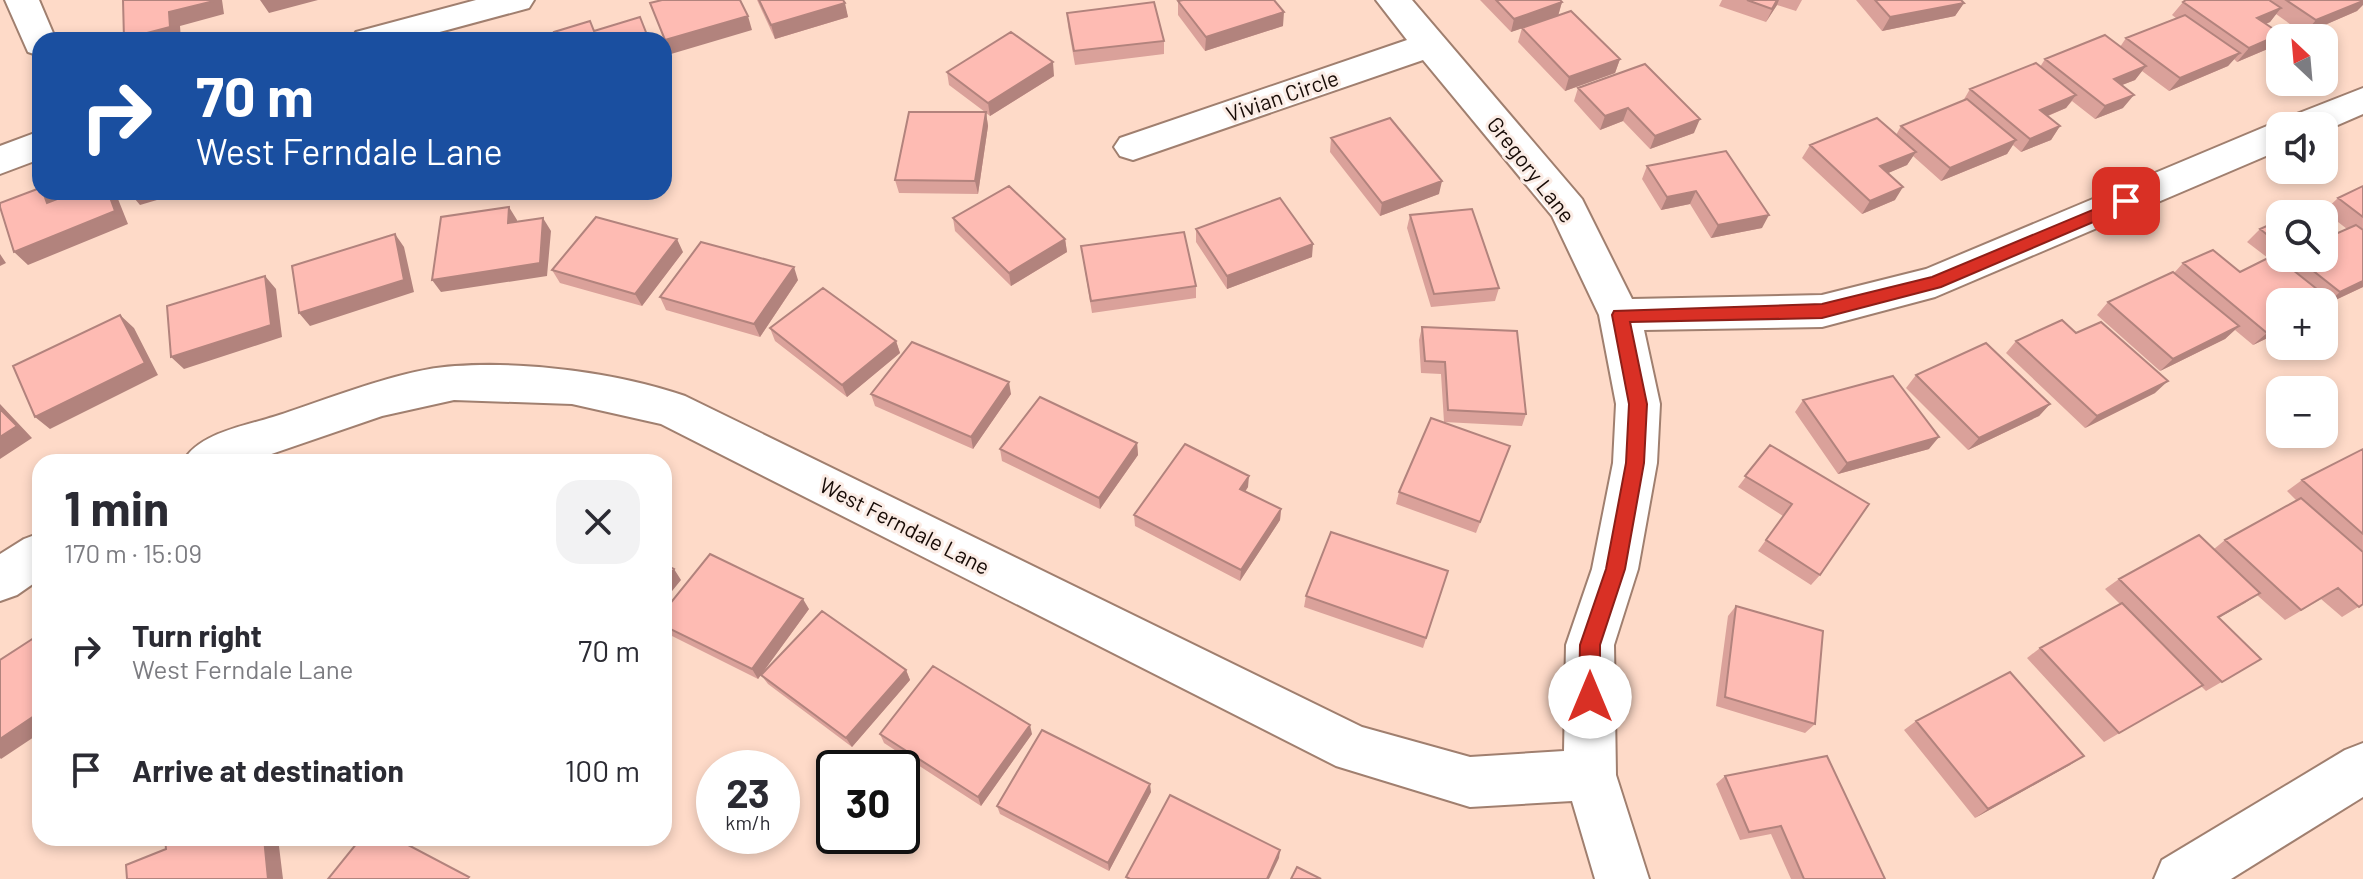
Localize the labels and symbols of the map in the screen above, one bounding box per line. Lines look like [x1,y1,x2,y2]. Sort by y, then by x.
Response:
north arrow [2266,24,2338,96]
street label: Vivian Circle [1222,64,1342,126]
street label: Gregory Lane [1483,111,1581,227]
pin [2092,167,2160,235]
street label: West Ferndale Lane [816,471,994,579]
position arrow [1548,655,1632,739]
speed limit sign: 30 [816,750,920,854]

